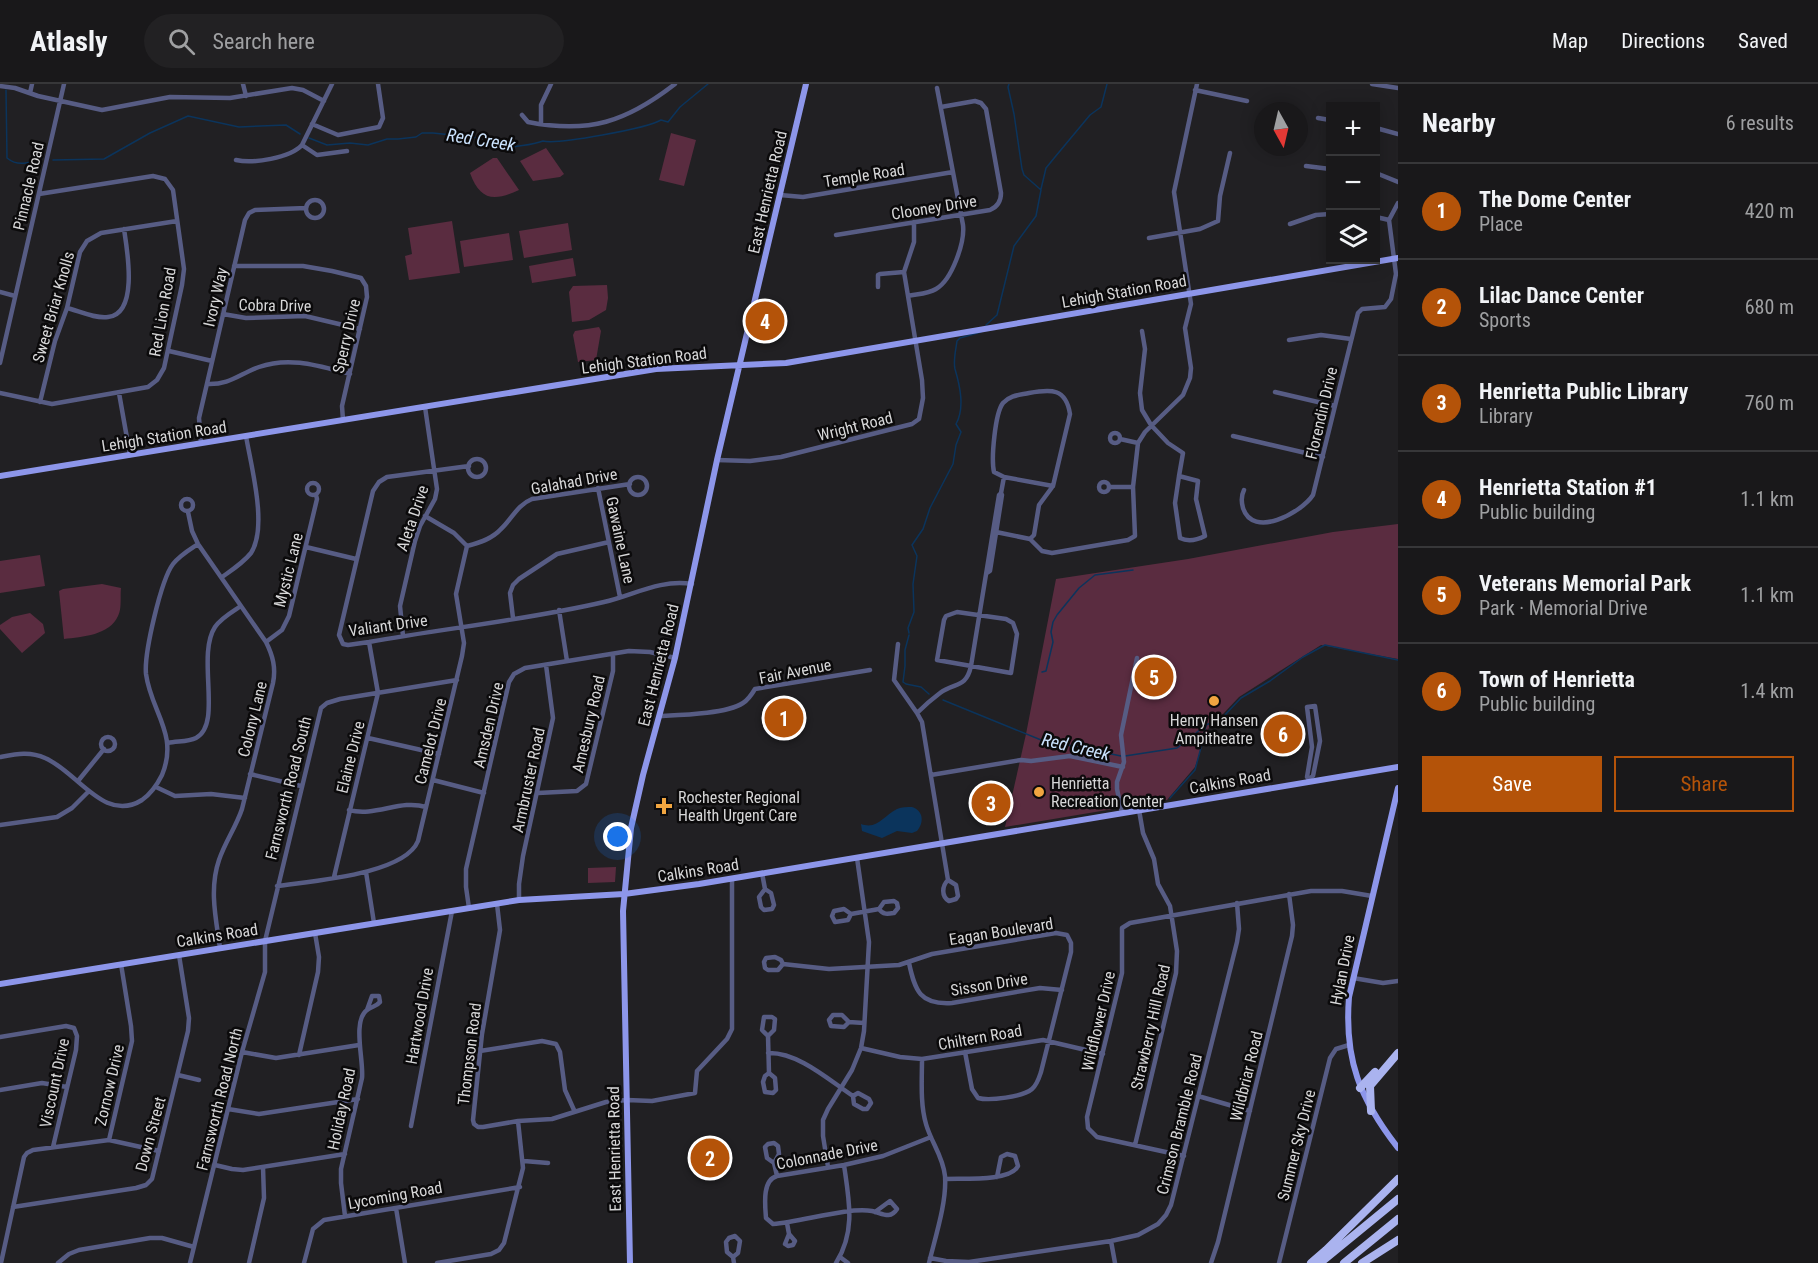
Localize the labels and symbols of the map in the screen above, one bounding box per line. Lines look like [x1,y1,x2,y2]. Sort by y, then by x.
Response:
north arrow [1254,102,1308,156]
water label: Red Creek [445,124,518,155]
street label: East Henrietta Road [744,129,791,255]
street label: Pinnacle Road [9,140,48,232]
street label: Temple Road [822,160,906,191]
street label: Clooney Drive [890,191,978,224]
street label: Sweet Briar Knolls [29,249,78,365]
street label: Ivory Way [199,265,232,329]
street label: Red Lion Road [145,266,180,358]
street label: Lehigh Station Road [1060,271,1188,312]
street label: Cobra Drive [238,295,312,316]
street label: Sperry Drive [329,297,364,375]
pin: 4 [746,298,784,344]
street label: Lehigh Station Road [580,343,708,378]
street label: Florendin Drive [1302,365,1341,461]
street label: Wright Road [816,408,895,445]
street label: Lehigh Station Road [100,417,228,456]
street label: Galahad Drive [529,465,619,498]
street label: Aleta Drive [392,483,433,554]
street label: Gawaine Lane [602,495,639,585]
street label: Mystic Lane [270,531,307,609]
street label: East Henrietta Road [634,602,683,728]
street label: Valiant Drive [347,611,429,640]
pin: 5 [1134,654,1174,700]
street label: Fair Avenue [757,655,833,688]
street label: Amesbury Road [568,674,609,775]
street label: Colony Lane [234,679,271,759]
street label: Amsden Drive [469,680,508,770]
marker: Henry Hansen Ampitheatre [1207,694,1221,708]
street label: Camelot Drive [411,696,450,786]
pin: 1 [764,696,804,740]
place label: Henry Hansen Ampitheatre [1170,711,1258,748]
pin: 6 [1264,712,1302,756]
street label: Farnsworth Road South [261,714,316,862]
street label: Elaine Drive [332,719,369,795]
street label: Armbruster Road [508,726,549,834]
water label: Red Creek [1040,728,1113,765]
street label: Calkins Road [1188,765,1272,798]
place label: Henrietta Recreation Center [1051,774,1164,811]
pin: 3 [972,780,1010,826]
marker: Henrietta Recreation Center [1032,785,1046,799]
place label: Rochester Regional Health Urgent Care [678,788,800,825]
marker: Rochester Regional Health Urgent Care [655,797,673,815]
your location [603,822,632,851]
street label: Calkins Road [656,855,740,886]
street label: Eagan Boulevard [948,914,1055,949]
street label: Calkins Road [175,920,259,951]
street label: Hylan Drive [1326,933,1359,1007]
street label: Strawberry Hill Road [1127,963,1174,1092]
street label: Hartwood Drive [402,966,437,1066]
street label: Sisson Drive [949,969,1029,1000]
street label: Wildflower Drive [1078,969,1119,1073]
street label: Thompson Road [454,1002,485,1106]
street label: Chiltern Road [937,1021,1023,1054]
street label: Farnsworth Road North [193,1026,246,1172]
street label: Wildbriar Road [1226,1029,1267,1123]
street label: Viscount Drive [36,1037,73,1130]
street label: Zornow Drive [91,1043,128,1128]
street label: Crimson Bramble Road [1153,1052,1206,1196]
street label: Holiday Road [324,1066,359,1152]
street label: East Henrietta Road [604,1086,625,1212]
street label: Summer Sky Drive [1273,1088,1319,1203]
street label: Down Street [131,1094,170,1174]
street label: Colonnade Drive [775,1135,879,1174]
pin: 2 [690,1136,730,1180]
street label: Lycoming Road [346,1178,444,1213]

